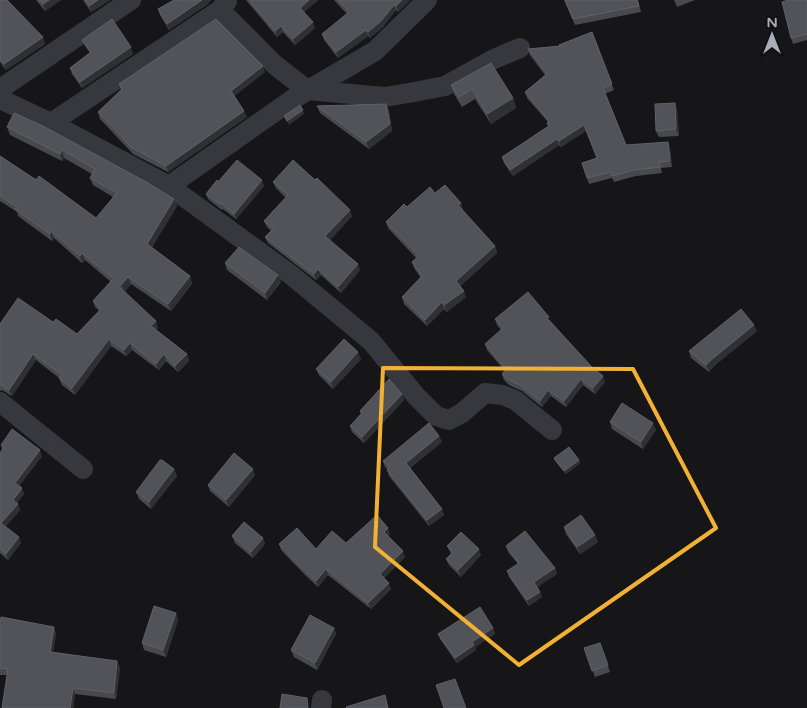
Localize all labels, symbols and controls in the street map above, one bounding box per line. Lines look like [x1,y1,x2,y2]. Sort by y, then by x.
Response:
north arrow [747,10,797,60]
text: N [766,14,778,31]

